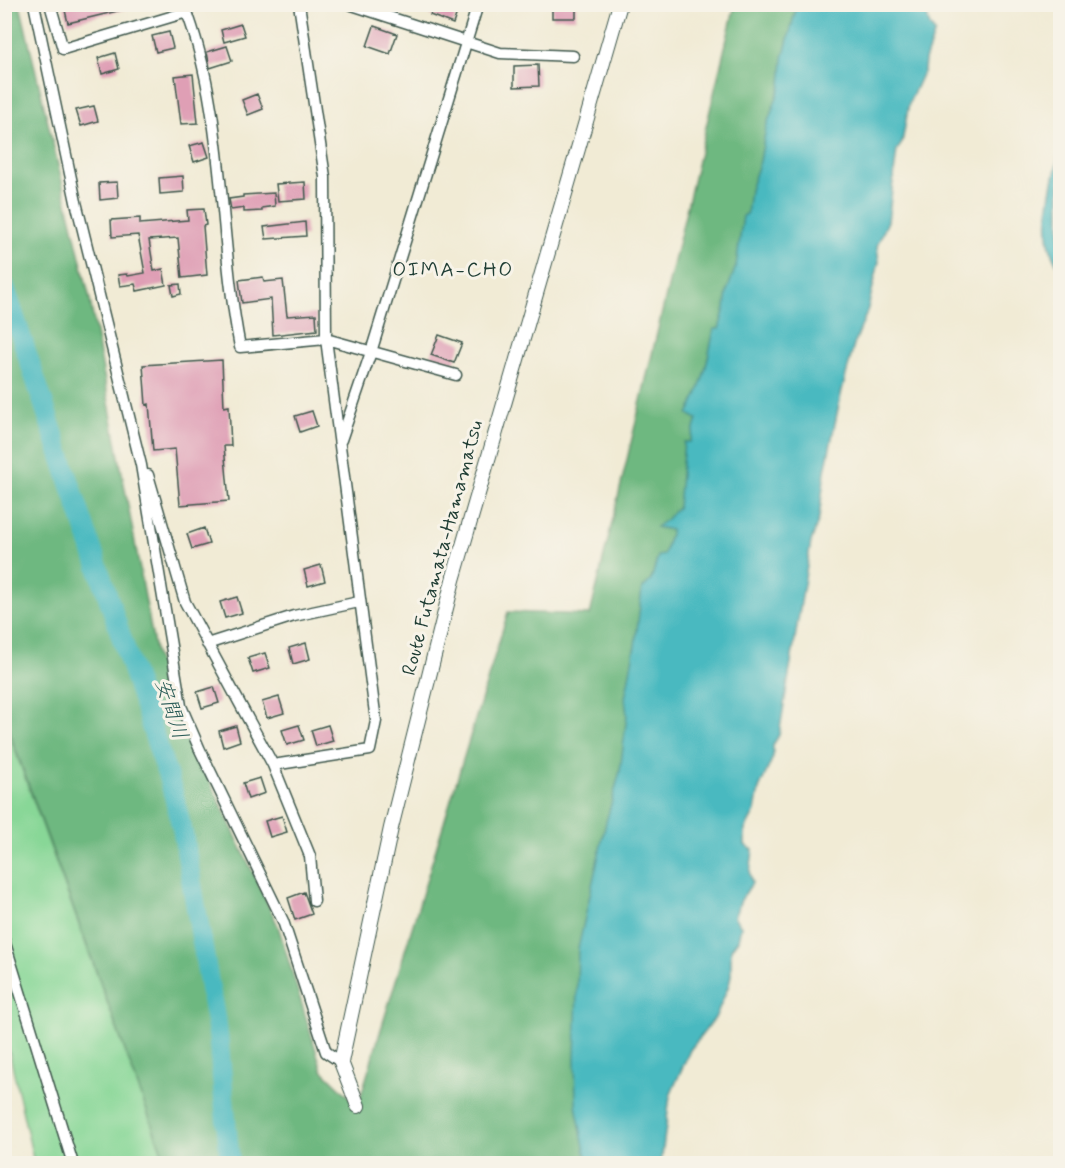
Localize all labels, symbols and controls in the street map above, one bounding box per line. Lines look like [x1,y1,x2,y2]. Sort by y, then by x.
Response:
district label: OIMA-CHO [392,256,514,284]
street label: Route Futamata-Hamamatsu [396,417,490,679]
water label: 安間川 [148,675,194,743]

